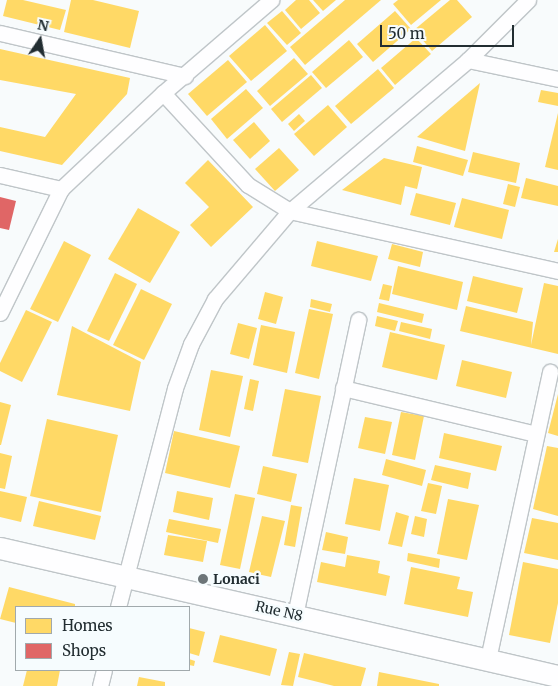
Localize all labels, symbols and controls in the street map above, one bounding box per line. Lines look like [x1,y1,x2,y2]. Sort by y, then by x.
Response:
north arrow [15,15,65,65]
text: N [36,15,50,35]
scale bar [383,15,517,47]
text: 50 m [388,24,425,43]
place label: Lonaci [213,571,260,587]
marker: Lonaci [197,573,209,585]
street label: Rue N8 [254,597,304,625]
legend [15,606,190,671]
text: Homes [62,616,113,635]
text: Shops [62,641,106,660]

